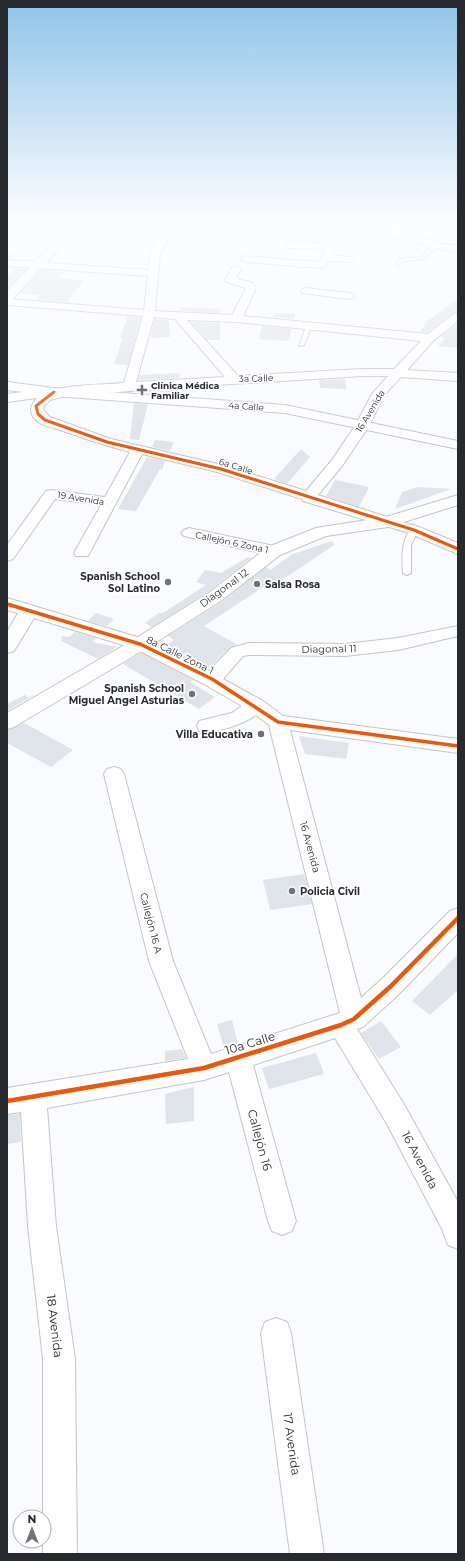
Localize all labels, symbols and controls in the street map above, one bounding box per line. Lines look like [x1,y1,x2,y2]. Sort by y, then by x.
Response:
street label: 3a Calle [238,372,274,384]
place label: Clínica Médica Familiar [151,380,219,401]
marker: Clínica Médica Familiar [136,384,148,396]
street label: 16 Avenida [353,388,387,434]
street label: 4a Calle [228,399,265,413]
street label: 6a Calle [218,456,255,477]
street label: 19 Avenida [57,489,105,507]
street label: Callejón 6 Zona 1 [194,529,270,555]
street label: Diagonal 12 [197,566,251,610]
place label: Spanish School Sol Latino [80,570,160,595]
marker: Spanish School Sol Latino [163,577,173,587]
place label: Salsa Rosa [265,578,320,591]
marker: Salsa Rosa [252,579,262,589]
street label: 8a Calle Zona 1 [144,633,216,677]
street label: Diagonal 11 [301,642,357,656]
place label: Spanish School Miguel Angel Asturias [69,682,185,707]
marker: Spanish School Miguel Angel Asturias [187,689,197,699]
place label: Villa Educativa [175,728,253,741]
marker: Villa Educativa [256,729,266,739]
street label: 16 Avenida [297,820,323,874]
place label: Policia Civil [300,885,360,898]
marker: Policia Civil [287,886,297,896]
street label: Callejón 16 A [137,891,165,956]
street label: 10a Calle [223,1028,277,1058]
street label: Callejón 16 [245,1108,275,1172]
street label: 16 Avenida [399,1129,441,1191]
street label: 18 Avenida [44,1294,66,1358]
street label: 17 Avenida [280,1412,304,1476]
north arrow [12,1509,52,1549]
text: N [28,1512,36,1526]

